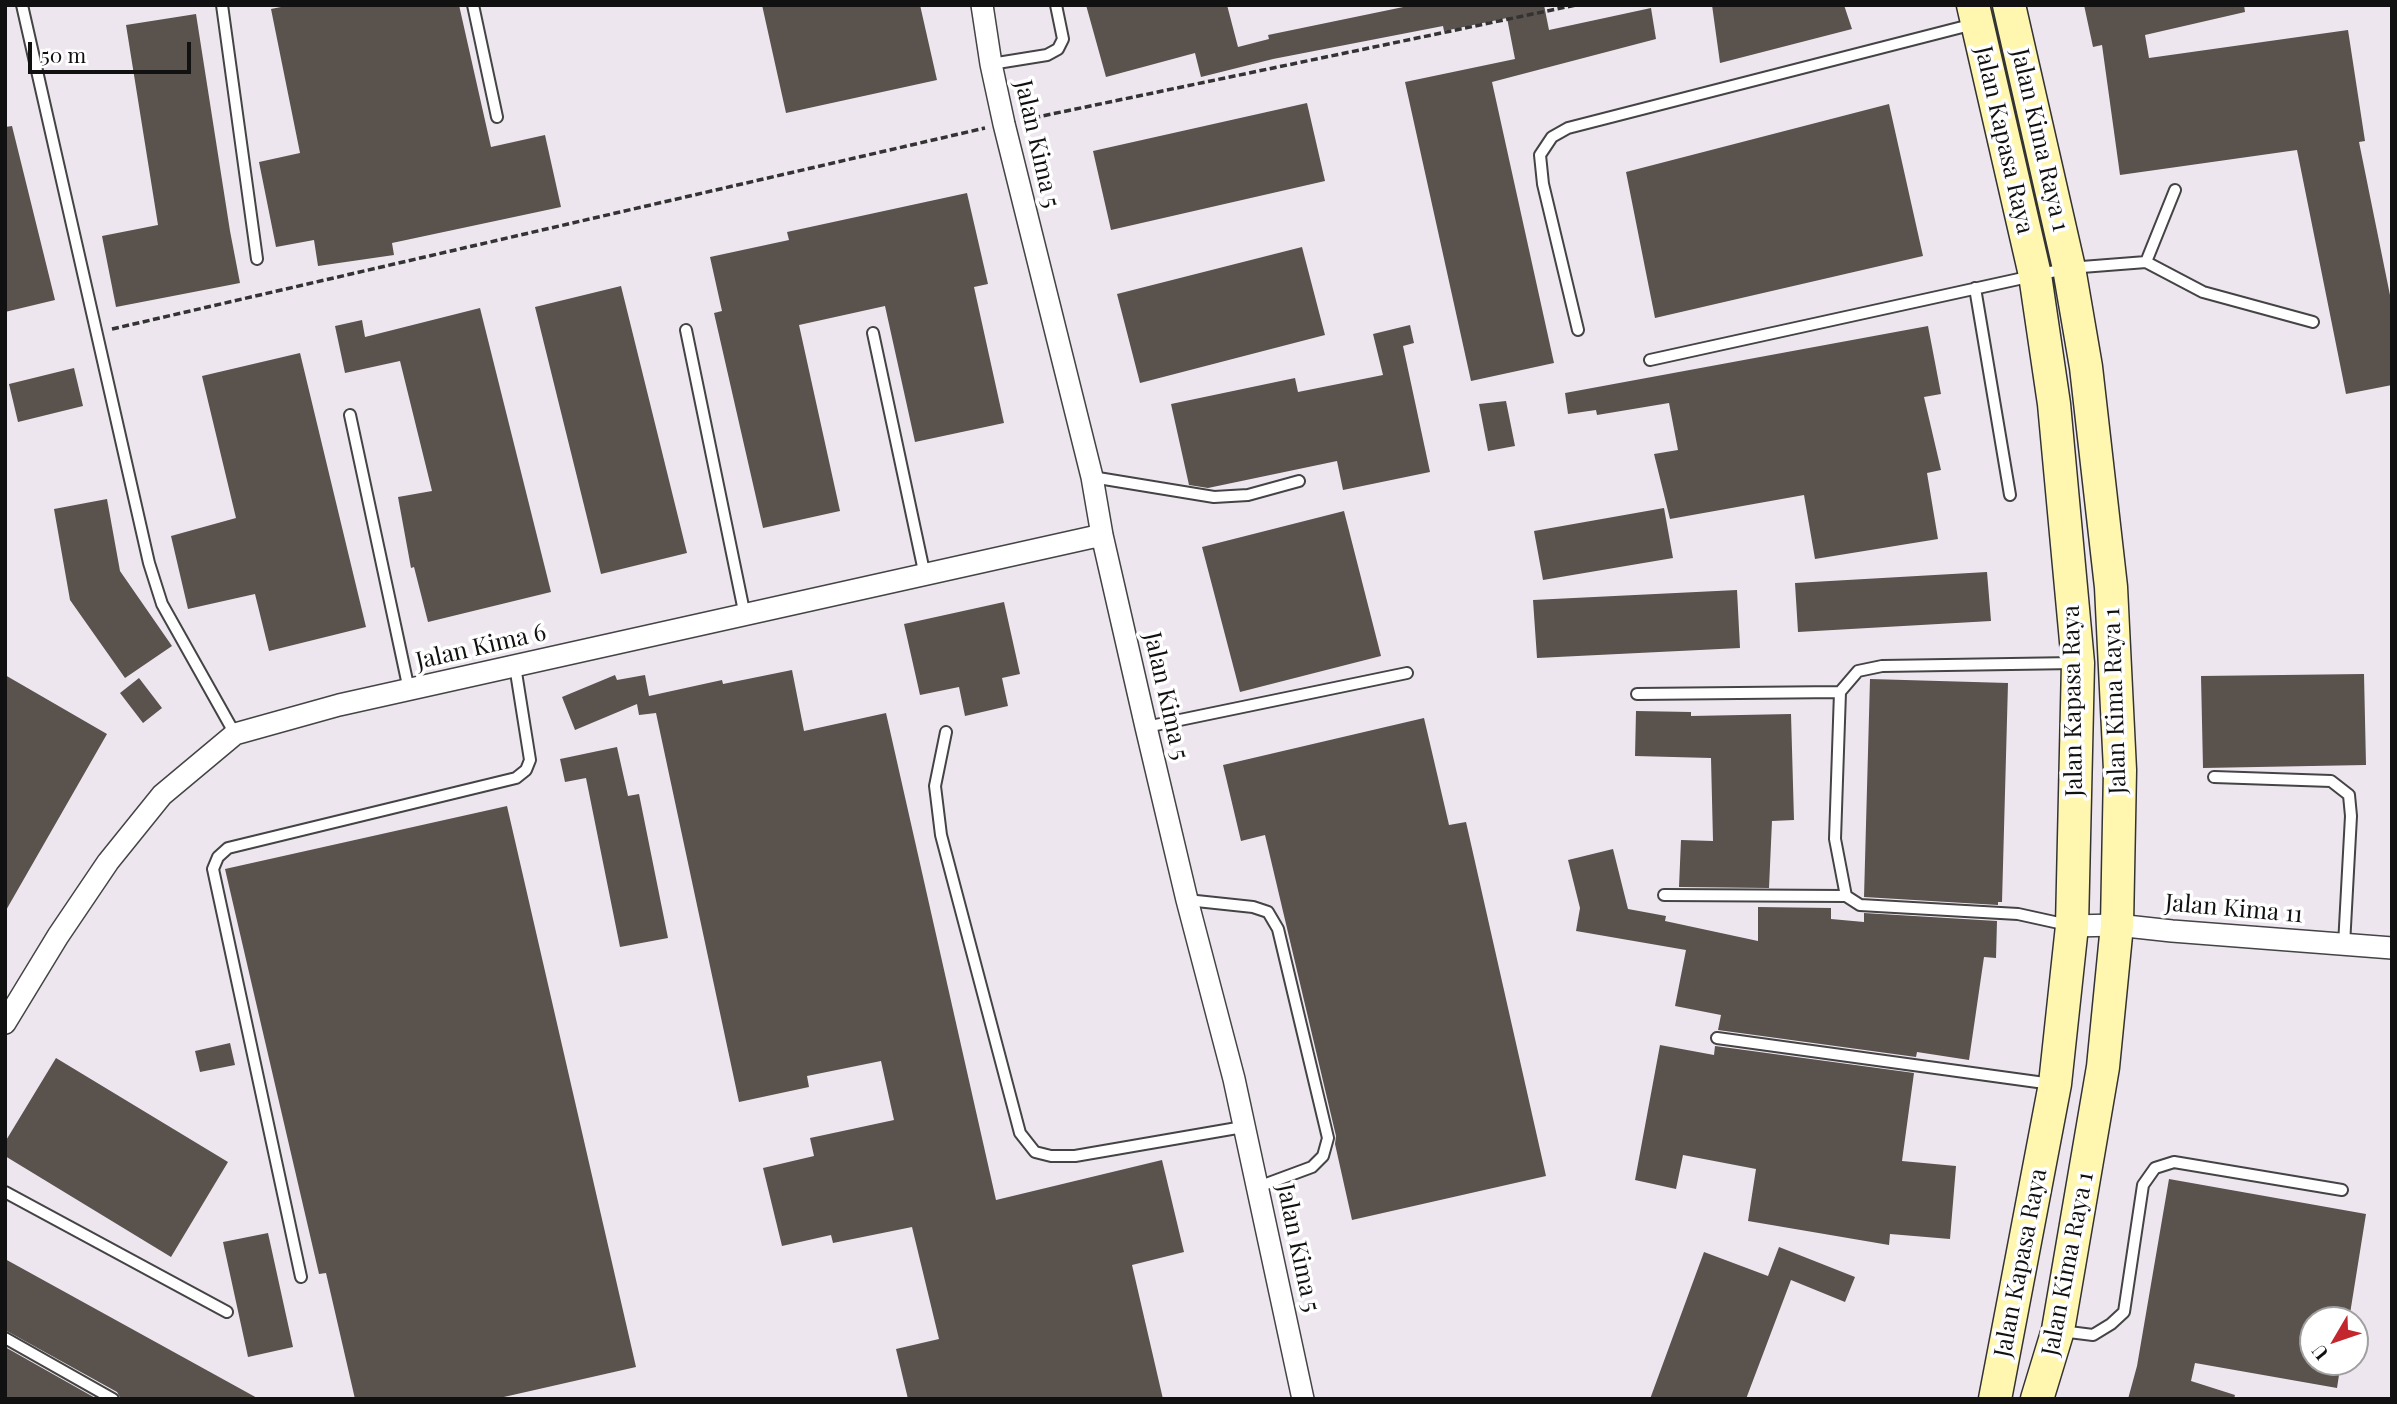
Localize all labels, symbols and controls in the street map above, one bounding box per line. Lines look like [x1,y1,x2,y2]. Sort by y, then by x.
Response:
scale bar [32,28,194,72]
text: 50 m [41,40,86,68]
street label: Jalan Kapasa Raya [1968,43,2040,237]
street label: Jalan Kima Raya 1 [2005,46,2075,234]
street label: Jalan Kima 5 [1008,77,1066,211]
street label: Jalan Kapasa Raya [2057,605,2089,797]
street label: Jalan Kima Raya 1 [2097,607,2133,795]
street label: Jalan Kima 6 [413,618,549,676]
street label: Jalan Kima 5 [1137,629,1195,763]
street label: Jalan Kima 11 [2164,889,2304,929]
street label: Jalan Kapasa Raya [1989,1166,2053,1360]
street label: Jalan Kima Raya 1 [2036,1170,2100,1358]
street label: Jalan Kima 5 [1270,1181,1326,1315]
north arrow [2299,1306,2369,1376]
text: U [2305,1340,2333,1366]

